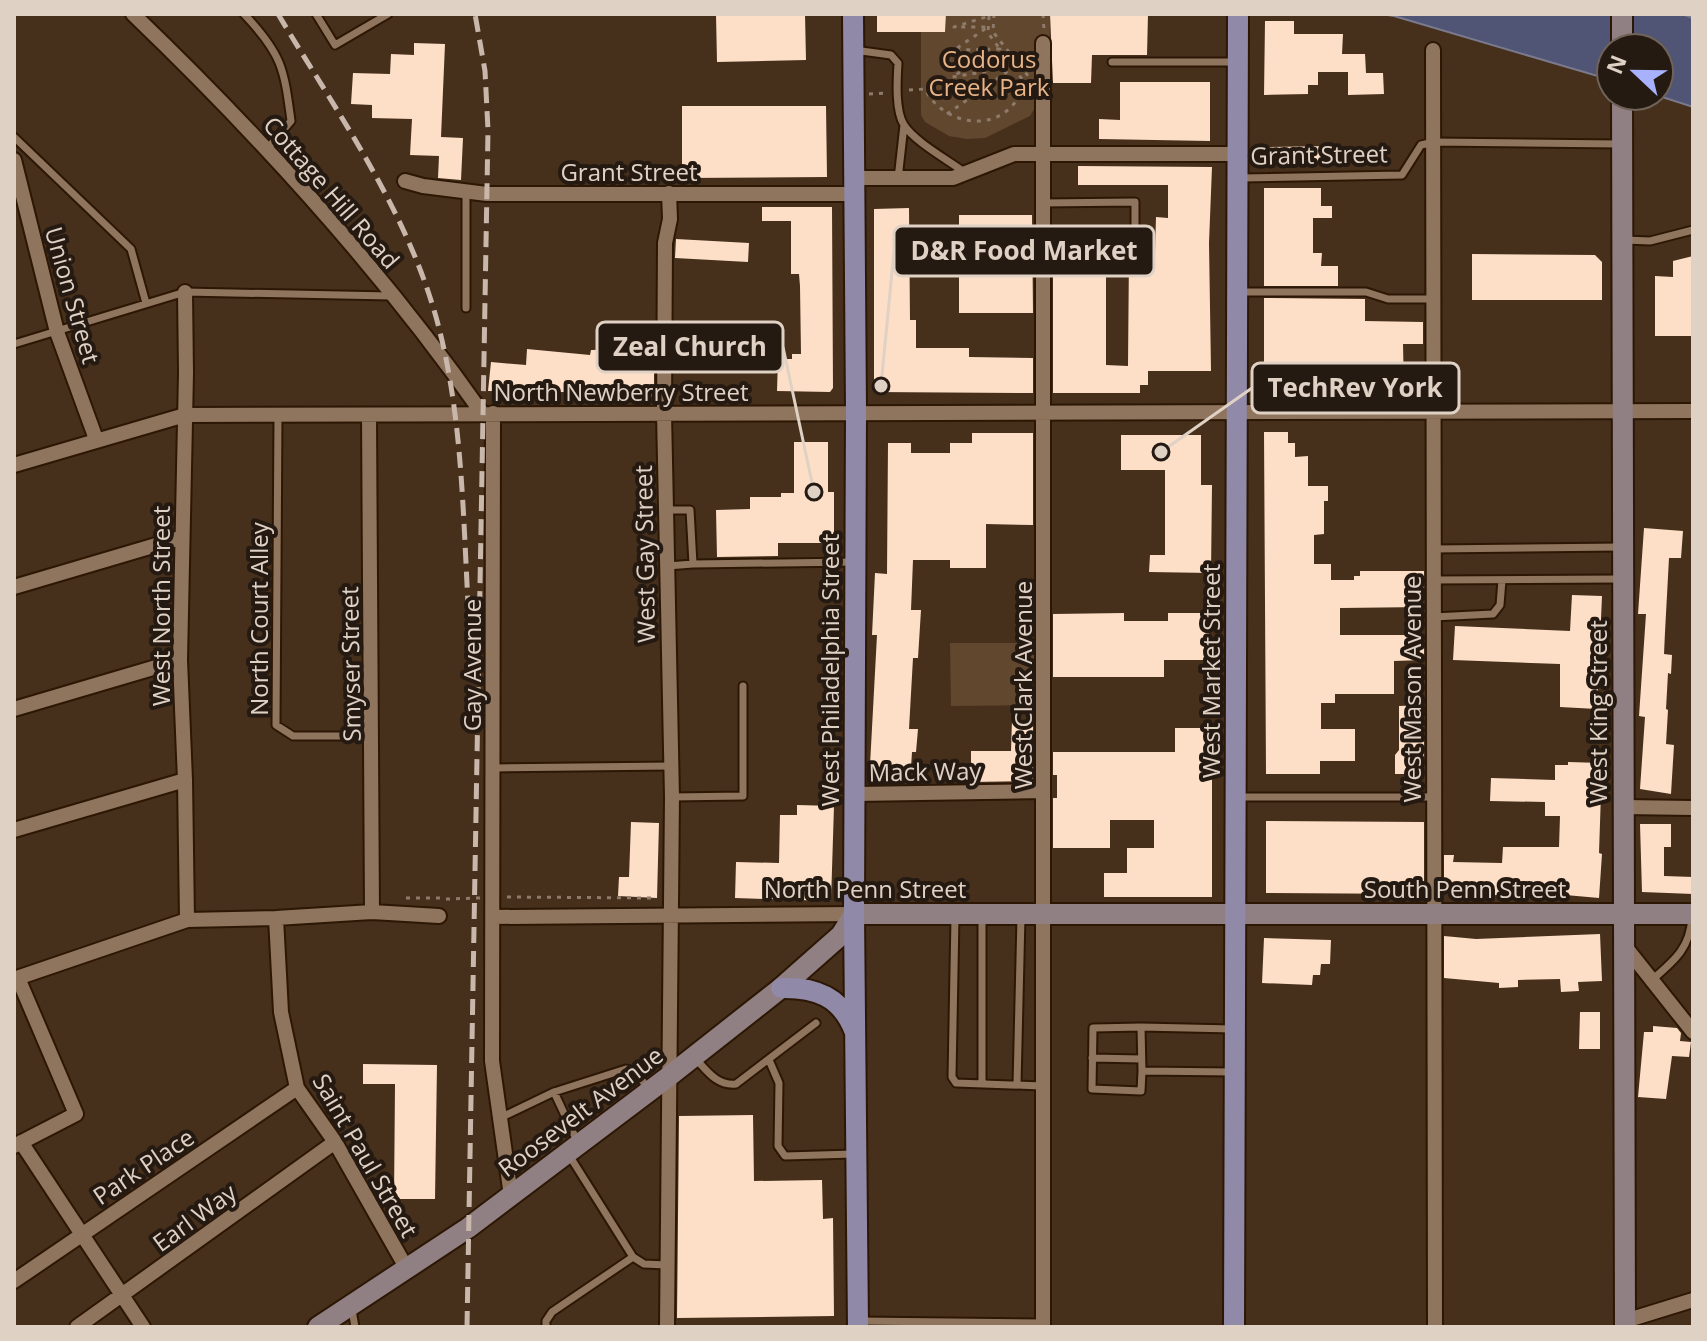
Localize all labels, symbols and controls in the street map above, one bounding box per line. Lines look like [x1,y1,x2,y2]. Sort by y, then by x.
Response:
north arrow [1595,32,1675,112]
park label: Codorus Creek Park [929,42,1050,103]
text: N [1598,50,1633,78]
street label: Cottage Hill Road [257,109,407,275]
street label: Grant Street [1250,136,1388,172]
street label: Grant Street [560,155,698,188]
street label: Union Street [38,223,108,367]
callout: D&R Food Market [894,226,1154,276]
text: D&R Food Market [910,232,1138,268]
callout: Zeal Church [597,322,783,372]
text: Zeal Church [613,328,767,364]
callout: TechRev York [1252,363,1459,413]
text: TechRev York [1267,369,1443,405]
street label: North Newberry Street [493,375,749,408]
street label: West Gay Street [626,465,662,643]
street label: West North Street [144,506,177,706]
street label: North Court Alley [242,521,275,716]
street label: West Philadelphia Street [813,534,846,806]
street label: West Market Street [1194,564,1227,778]
street label: West Mason Avenue [1395,575,1428,803]
street label: West Clark Avenue [1006,581,1039,789]
street label: Smyser Street [332,586,368,742]
street label: Gay Avenue [455,599,488,731]
street label: West King Street [1581,620,1614,804]
street label: Mack Way [868,754,983,788]
street label: North Penn Street [764,872,966,905]
street label: South Penn Street [1364,872,1566,905]
street label: Roosevelt Avenue [491,1038,669,1184]
street label: Saint Paul Street [306,1067,426,1243]
street label: Park Place [86,1120,200,1212]
street label: Earl Way [145,1175,243,1259]

